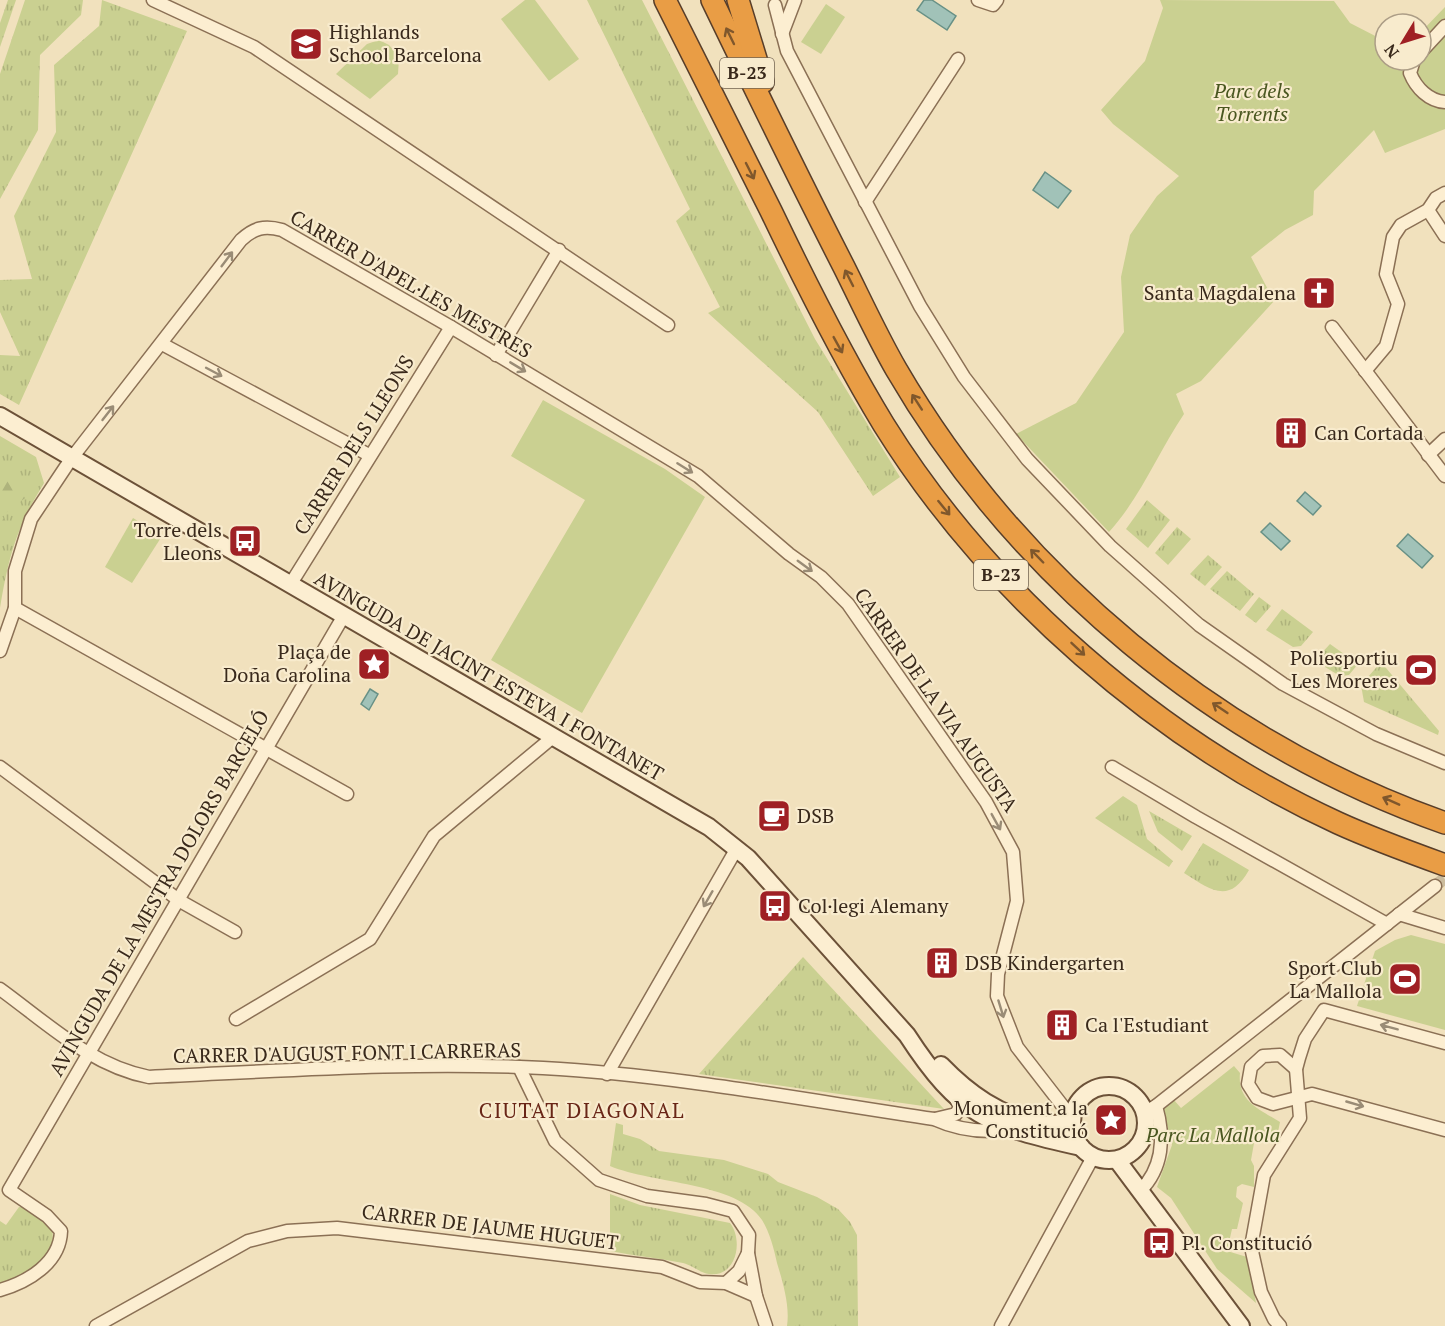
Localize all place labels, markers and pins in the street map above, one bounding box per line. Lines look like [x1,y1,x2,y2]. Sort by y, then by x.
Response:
place label: Highlands School Barcelona [329,18,482,68]
school or university icon: Highlands School Barcelona [288,26,324,62]
church icon: Santa Magdalena [1301,275,1337,311]
place label: Santa Magdalena [1144,279,1296,306]
building icon: Can Cortada [1273,415,1309,451]
place label: Can Cortada [1314,419,1424,446]
place label: Torre dels Lleons [134,516,222,566]
bus stop icon: Torre dels Lleons [227,523,263,559]
place label: Plaça de Doña Carolina [223,638,351,688]
place label: Poliesportiu Les Moreres [1290,644,1398,694]
place icon: Plaça de Doña Carolina [356,646,392,682]
sports icon: Poliesportiu Les Moreres [1403,652,1439,688]
cafe icon: DSB [756,798,792,834]
place label: DSB [797,802,834,829]
bus stop icon: Col·legi Alemany [757,888,793,924]
place label: Col·legi Alemany [798,892,949,919]
building icon: DSB Kindergarten [924,945,960,981]
place label: DSB Kindergarten [965,949,1124,976]
place label: Sport Club La Mallola [1288,954,1382,1004]
sports icon: Sport Club La Mallola [1387,961,1423,997]
building icon: Ca l'Estudiant [1044,1007,1080,1043]
place label: Ca l'Estudiant [1085,1011,1210,1038]
place label: Monument a la Constitució [954,1094,1088,1144]
place icon: Monument a la Constitució [1093,1102,1129,1138]
bus stop icon: Pl. Constitució [1141,1225,1177,1261]
place label: Pl. Constitució [1182,1229,1312,1256]

